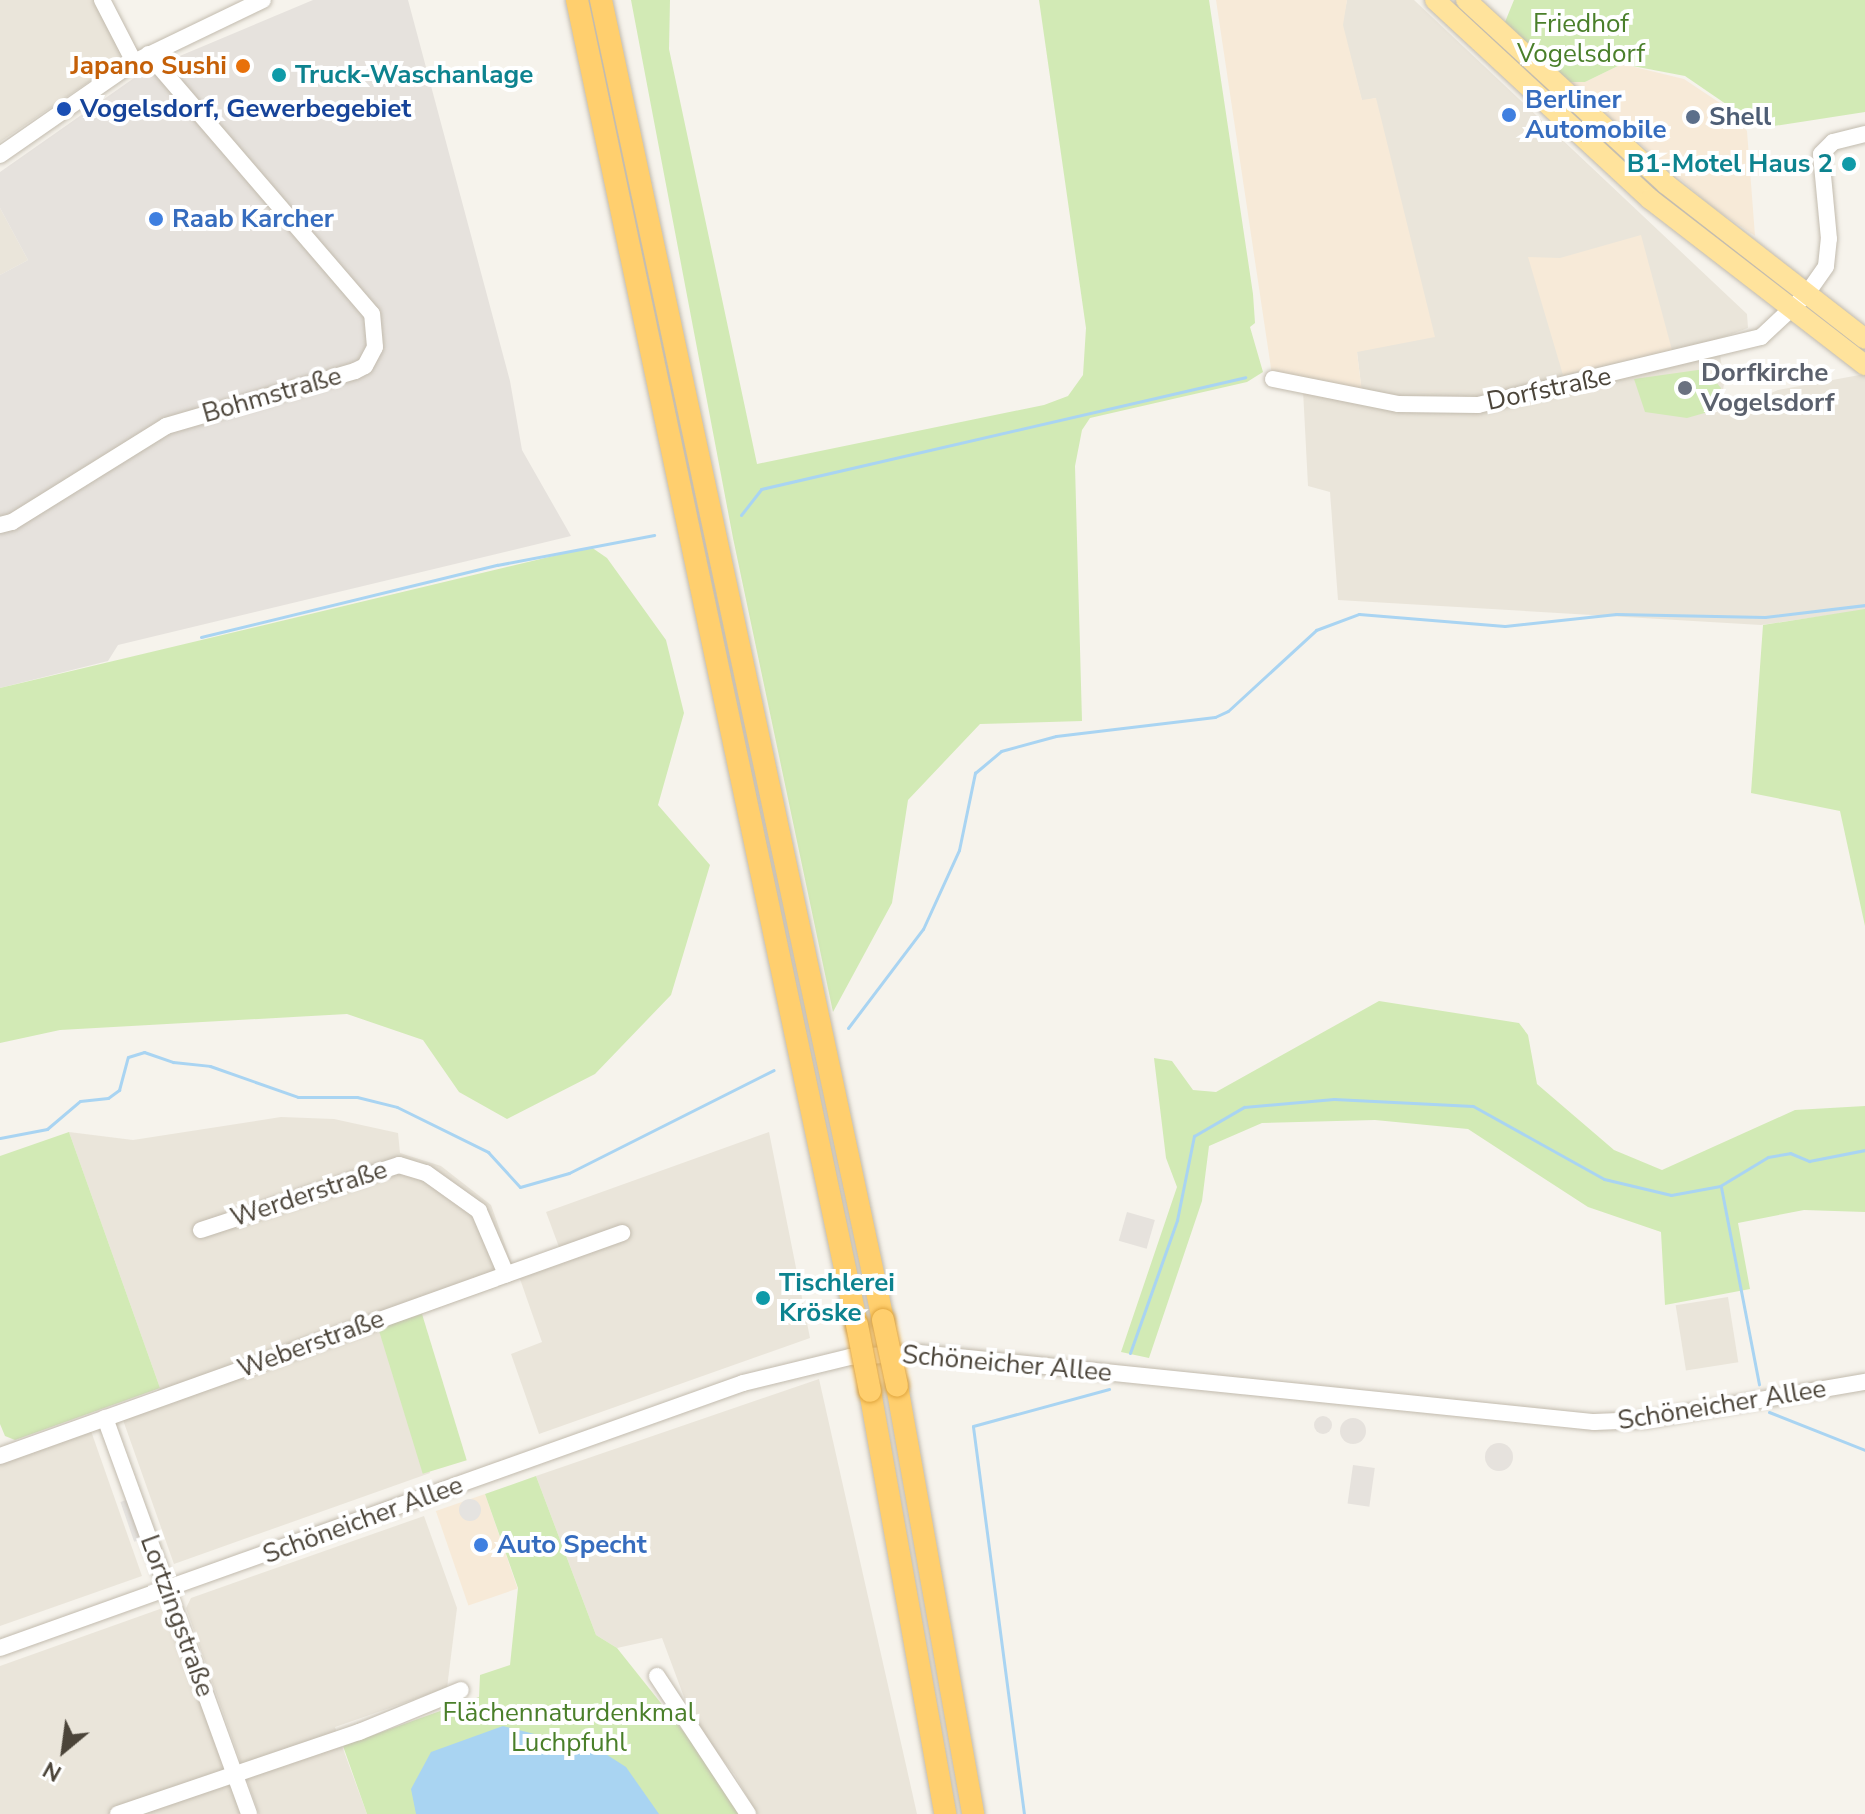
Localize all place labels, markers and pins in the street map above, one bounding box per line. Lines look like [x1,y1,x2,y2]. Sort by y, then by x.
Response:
place label: Japano Sushi [71,50,227,82]
marker: Japano Sushi [234,57,252,75]
place label: Truck-Waschanlage [295,59,533,91]
marker: Truck-Waschanlage [270,66,288,84]
place label: Berliner Automobile [1525,84,1666,146]
place label: Vogelsdorf, Gewerbegebiet [80,93,411,125]
marker: Vogelsdorf, Gewerbegebiet [55,100,73,118]
place label: Shell [1709,101,1771,133]
marker: Berliner Automobile [1500,106,1518,124]
marker: Shell [1684,108,1702,126]
place label: B1-Motel Haus 2 [1627,148,1833,180]
marker: B1-Motel Haus 2 [1840,155,1858,173]
place label: Raab Karcher [172,203,334,235]
marker: Raab Karcher [147,210,165,228]
place label: Dorfkirche Vogelsdorf [1701,357,1834,418]
marker: Dorfkirche Vogelsdorf [1676,379,1694,397]
place label: Tischlerei Kröske [779,1267,895,1328]
marker: Tischlerei Kröske [754,1289,772,1307]
place label: Auto Specht [497,1529,647,1561]
marker: Auto Specht [472,1536,490,1554]

